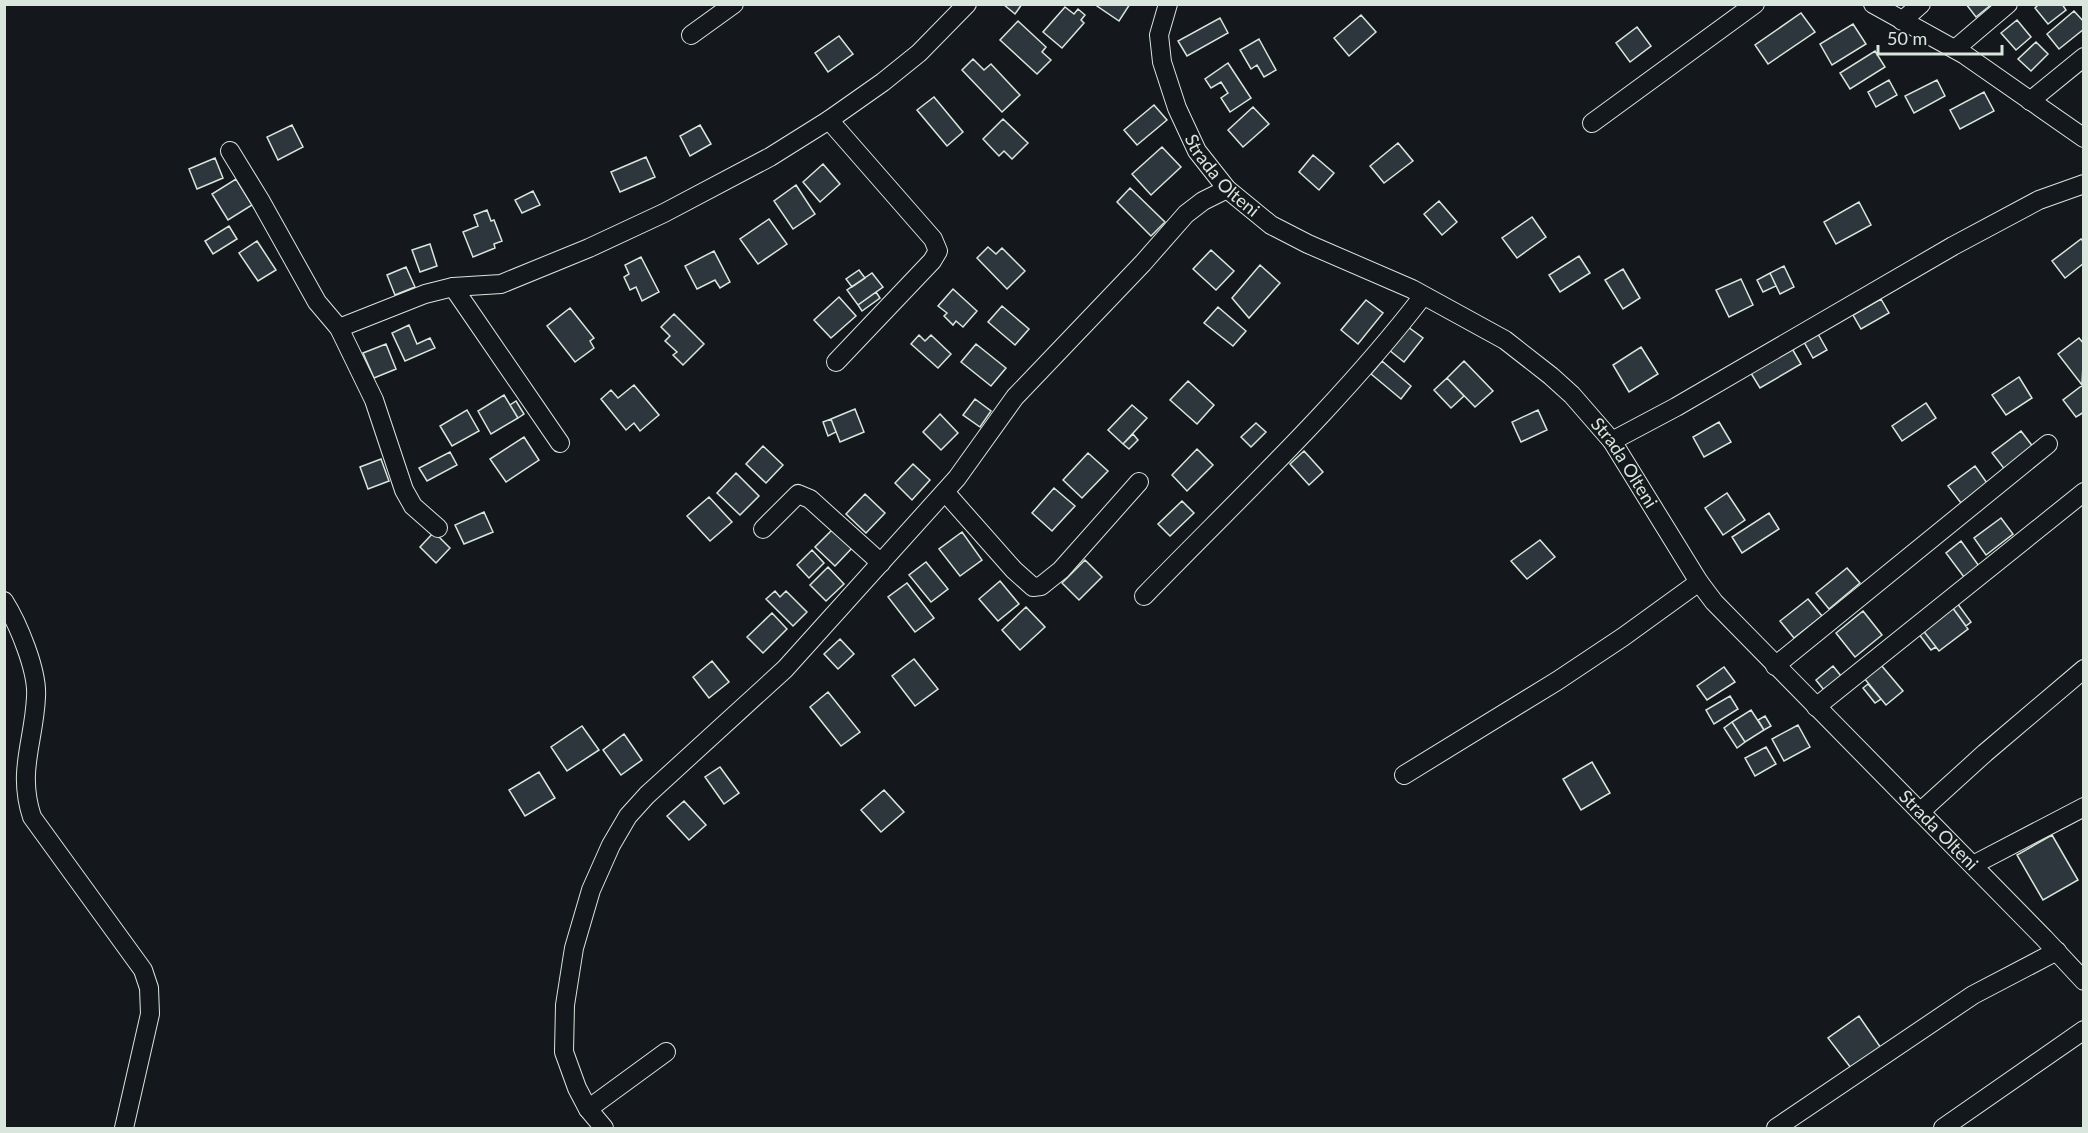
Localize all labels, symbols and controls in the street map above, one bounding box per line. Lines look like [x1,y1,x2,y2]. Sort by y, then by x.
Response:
scale bar [1878,18,2002,56]
text: 50 m [1887,27,1927,49]
street label: Strada Olteni [1181,130,1264,221]
street label: Strada Olteni [1587,413,1662,511]
street label: Strada Olteni [1895,785,1983,874]

